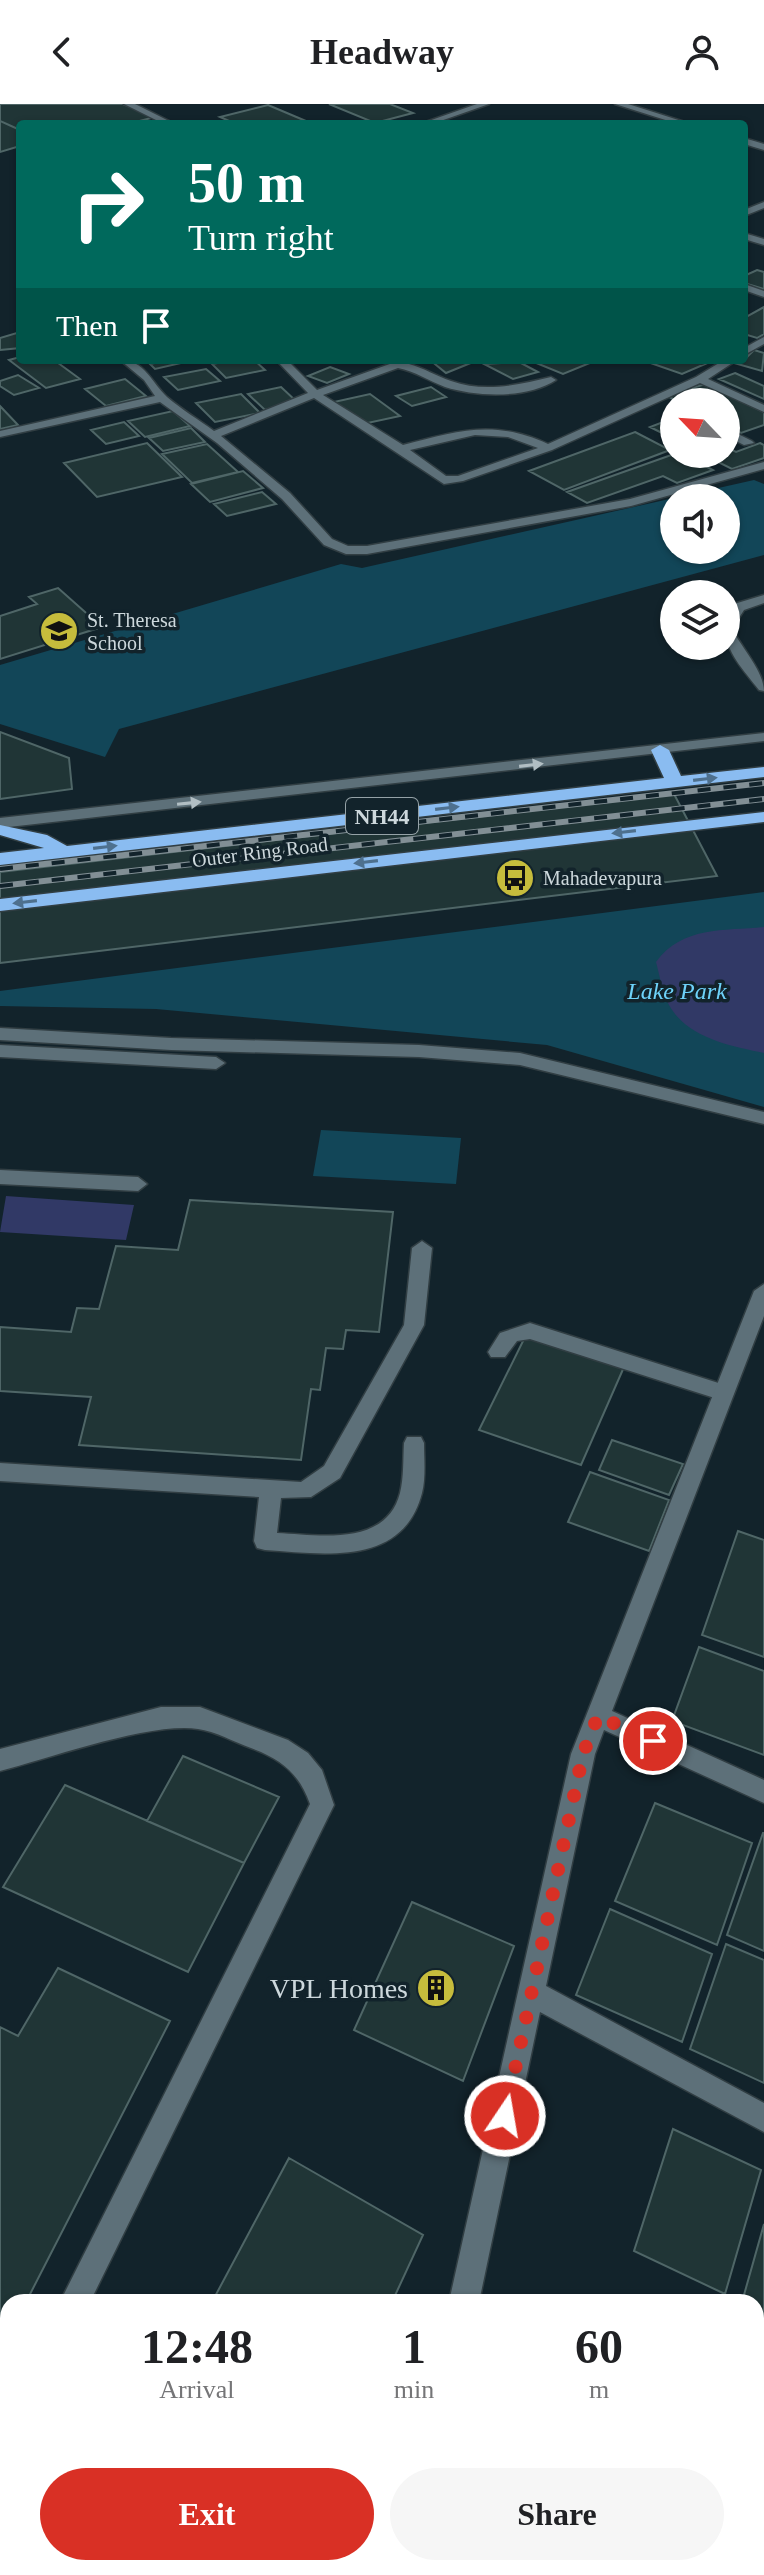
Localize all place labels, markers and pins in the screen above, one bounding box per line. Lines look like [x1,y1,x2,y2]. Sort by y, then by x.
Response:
place label: St. Theresa School [87,609,177,654]
school or university icon: St. Theresa School [38,610,80,652]
bus stop icon: Mahadevapura [494,857,536,899]
place label: Mahadevapura [543,867,662,890]
pin [619,1707,687,1775]
building icon: VPL Homes [415,1967,457,2009]
place label: VPL Homes [270,1973,408,2004]

